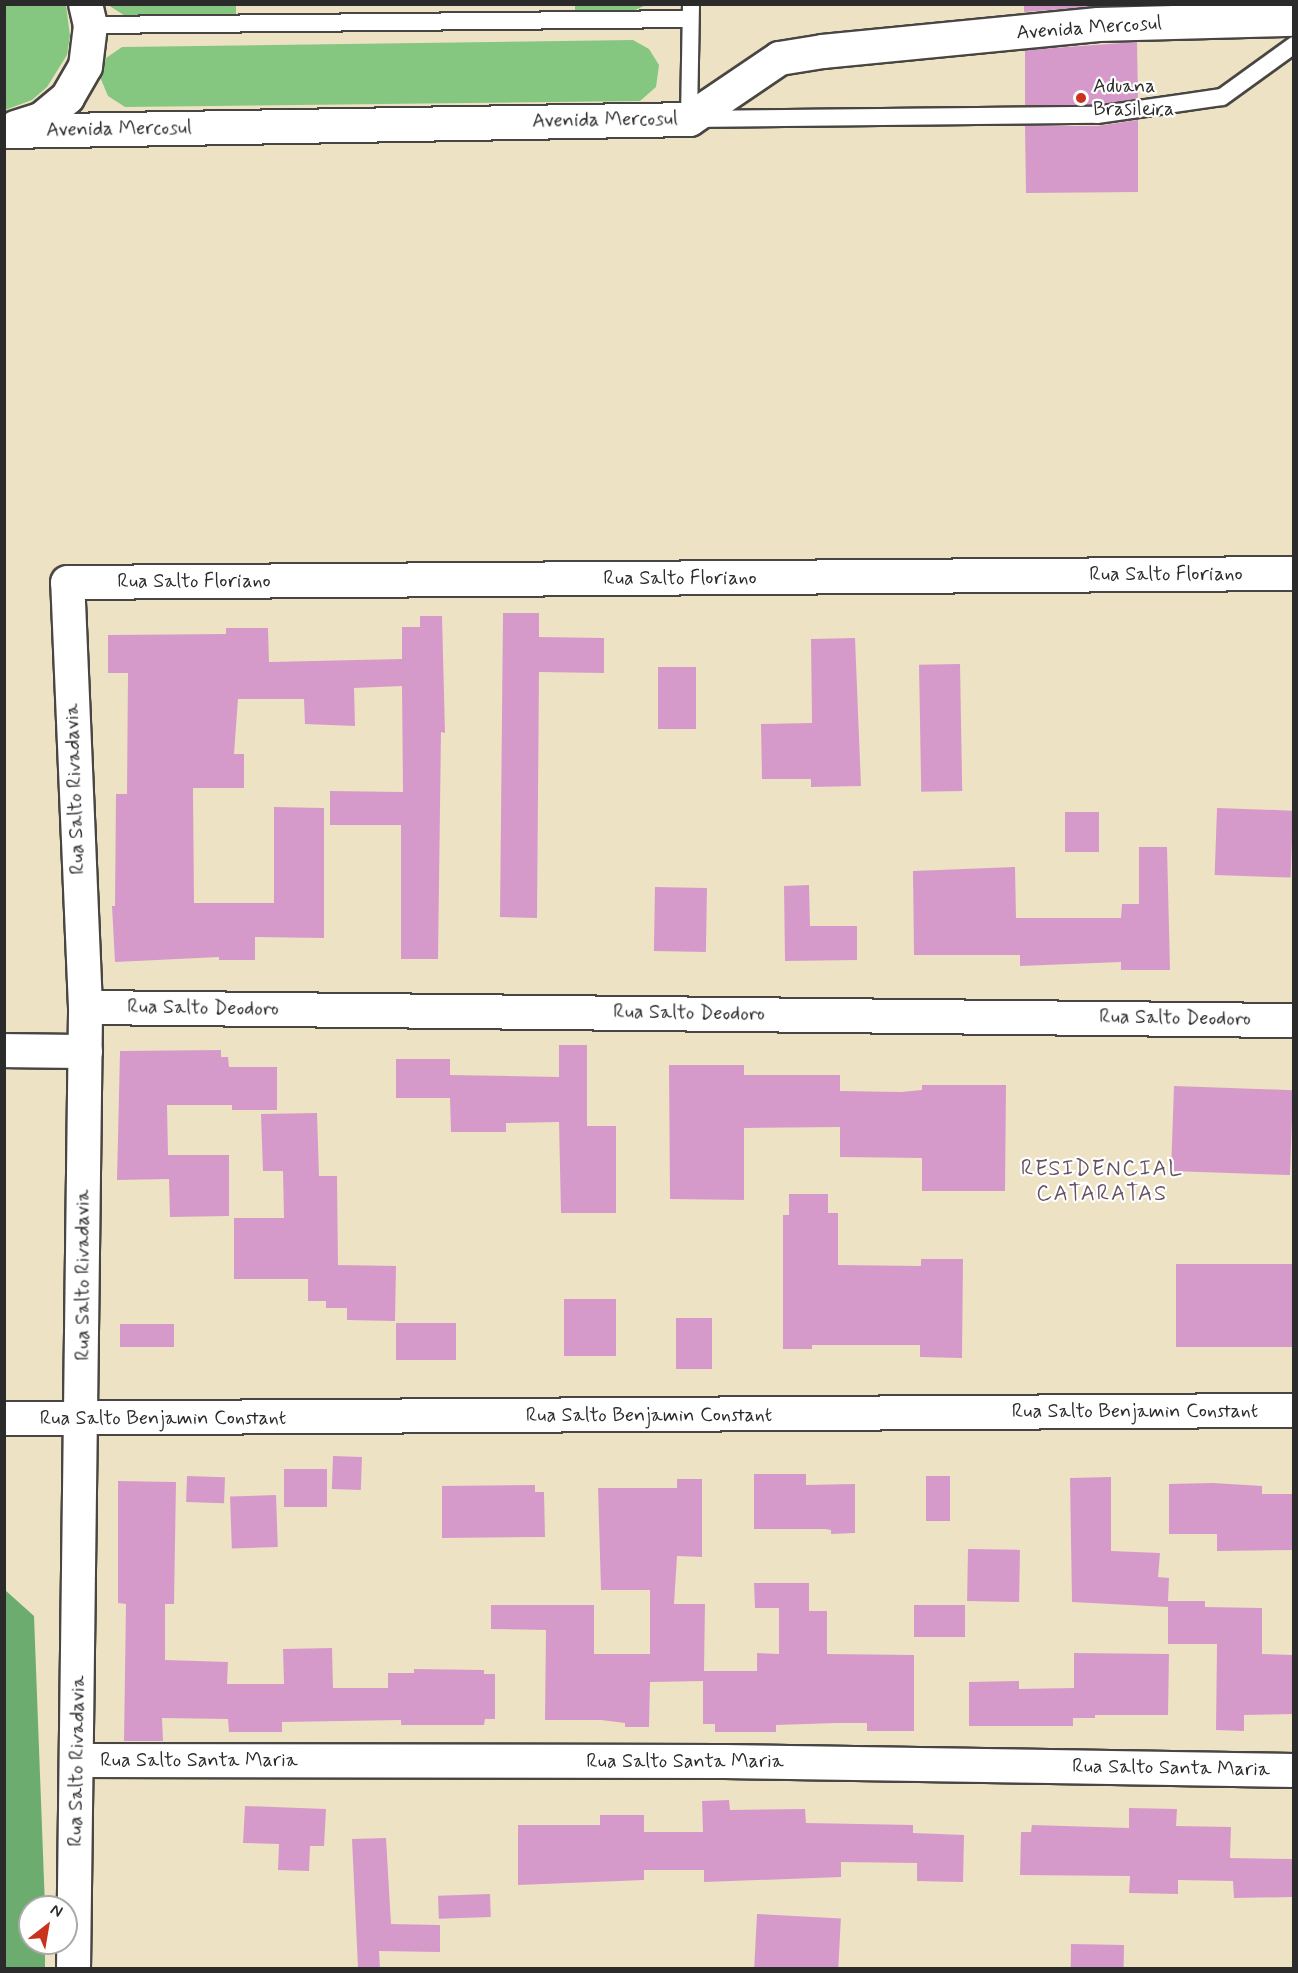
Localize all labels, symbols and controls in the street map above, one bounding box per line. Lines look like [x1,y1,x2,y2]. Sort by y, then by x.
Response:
street label: Avenida Mercosul [1014,11,1164,45]
place label: Aduana Brasileira [1093,74,1174,121]
marker: Aduana Brasileira [1074,91,1088,105]
street label: Avenida Mercosul [530,107,680,133]
street label: Avenida Mercosul [44,116,194,142]
street label: Rua Salto Floriano [1090,562,1242,586]
street label: Rua Salto Floriano [604,566,756,590]
street label: Rua Salto Floriano [118,569,270,593]
street label: Rua Salto Rivadavia [60,706,90,872]
street label: Rua Salto Deodoro [129,995,277,1021]
street label: Rua Salto Deodoro [615,1000,763,1026]
street label: Rua Salto Deodoro [1101,1005,1249,1031]
district label: RESIDENCIAL CATARATAS [1022,1156,1182,1208]
street label: Rua Salto Rivadavia [71,1192,95,1358]
street label: Rua Salto Benjamin Constant [1012,1399,1258,1423]
street label: Rua Salto Benjamin Constant [526,1403,772,1427]
street label: Rua Salto Benjamin Constant [40,1406,286,1430]
street label: Rua Salto Rivadavia [64,1678,90,1844]
street label: Rua Salto Santa Maria [102,1748,296,1772]
street label: Rua Salto Santa Maria [588,1749,782,1773]
street label: Rua Salto Santa Maria [1074,1754,1268,1782]
north arrow [18,1895,78,1955]
text: N [47,1899,66,1923]

